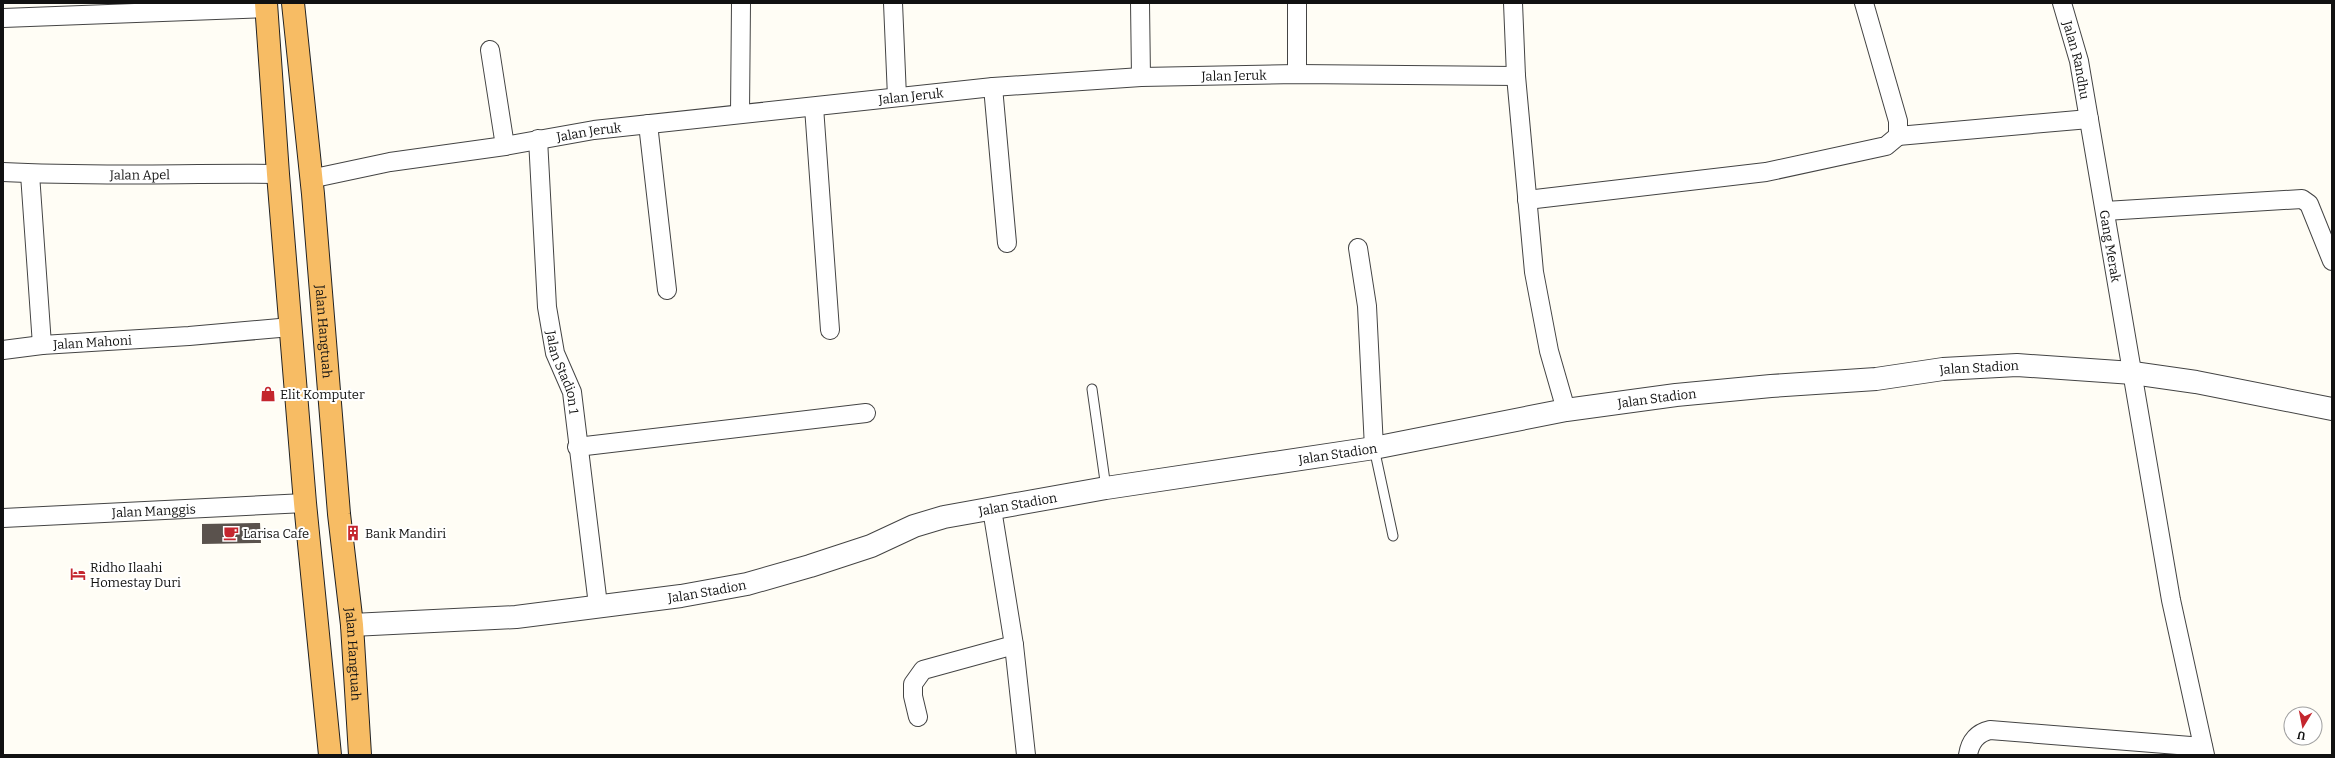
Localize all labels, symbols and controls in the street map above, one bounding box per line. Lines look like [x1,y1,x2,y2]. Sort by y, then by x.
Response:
street label: Jalan Randhu [2060,18,2093,100]
street label: Jalan Jeruk [1200,67,1267,83]
street label: Jalan Jeruk [877,85,945,107]
street label: Jalan Jeruk [554,120,622,144]
street label: Jalan Apel [109,167,170,182]
street label: Gang Merak [2097,209,2124,284]
street label: Jalan Hangtuah [313,283,335,379]
street label: Jalan Stadion 1 [544,329,582,416]
street label: Jalan Mahoni [52,332,132,352]
street label: Jalan Stadion [1938,357,2020,377]
shop icon: Elit Komputer [259,385,277,403]
street label: Jalan Stadion [1616,386,1698,411]
place label: Elit Komputer [280,387,365,402]
street label: Jalan Stadion [1296,440,1379,467]
street label: Jalan Stadion [976,489,1059,518]
street label: Jalan Manggis [111,501,196,520]
cafe icon: Larisa Cafe [222,524,240,542]
building icon: Bank Mandiri [344,524,362,542]
place label: Larisa Cafe [243,526,309,541]
place label: Bank Mandiri [365,526,446,541]
place label: Ridho Ilaahi Homestay Duri [90,560,181,590]
hotel icon: Ridho Ilaahi Homestay Duri [69,565,87,583]
street label: Jalan Stadion [666,577,748,605]
street label: Jalan Hangtuah [342,606,364,701]
north arrow [2283,706,2323,746]
text: U [2296,728,2307,742]

